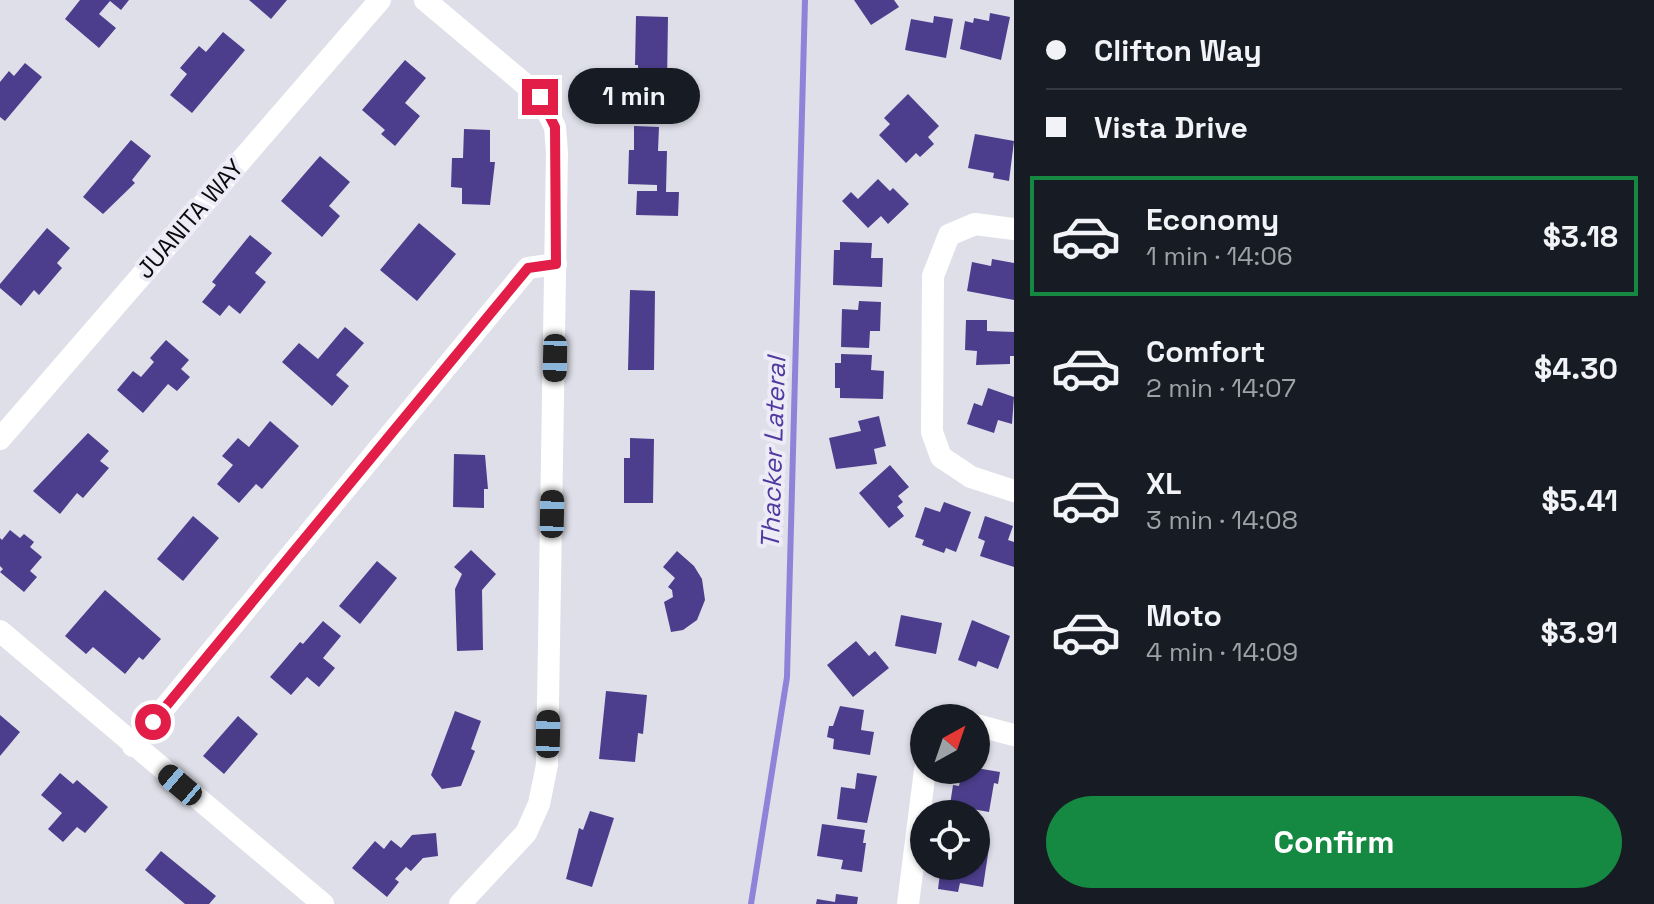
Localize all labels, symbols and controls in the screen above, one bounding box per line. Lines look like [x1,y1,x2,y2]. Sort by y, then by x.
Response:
text: Clifton Way [1094,31,1262,70]
callout: 1 min [568,69,700,125]
route end [522,79,558,115]
text: 1 min [602,79,666,113]
text: Vista Drive [1094,108,1248,147]
street label: JUANITA WAY [129,152,250,285]
icon: car [1050,200,1122,272]
text: Economy [1146,200,1279,239]
text: $3.18 [1543,217,1618,256]
text: 1 min · 14:06 [1146,239,1293,273]
icon: car [1050,332,1122,404]
text: Comfort [1146,332,1265,371]
car [543,334,567,382]
text: $4.30 [1534,349,1618,388]
water label: Thacker Lateral [753,354,793,550]
text: 2 min · 14:07 [1146,371,1296,405]
icon: car [1050,464,1122,536]
text: XL [1146,464,1182,503]
text: $5.41 [1541,481,1618,520]
car [540,490,564,538]
text: 3 min · 14:08 [1146,503,1298,537]
icon: car [1050,596,1122,668]
text: Moto [1146,596,1222,635]
text: $3.91 [1541,613,1618,652]
text: 4 min · 14:09 [1146,635,1298,669]
route start [135,704,171,740]
north arrow [910,704,990,784]
map controls [910,704,990,880]
car [536,710,560,758]
car [154,760,206,810]
button: Confirm [1046,796,1622,888]
button: locate [910,800,990,880]

